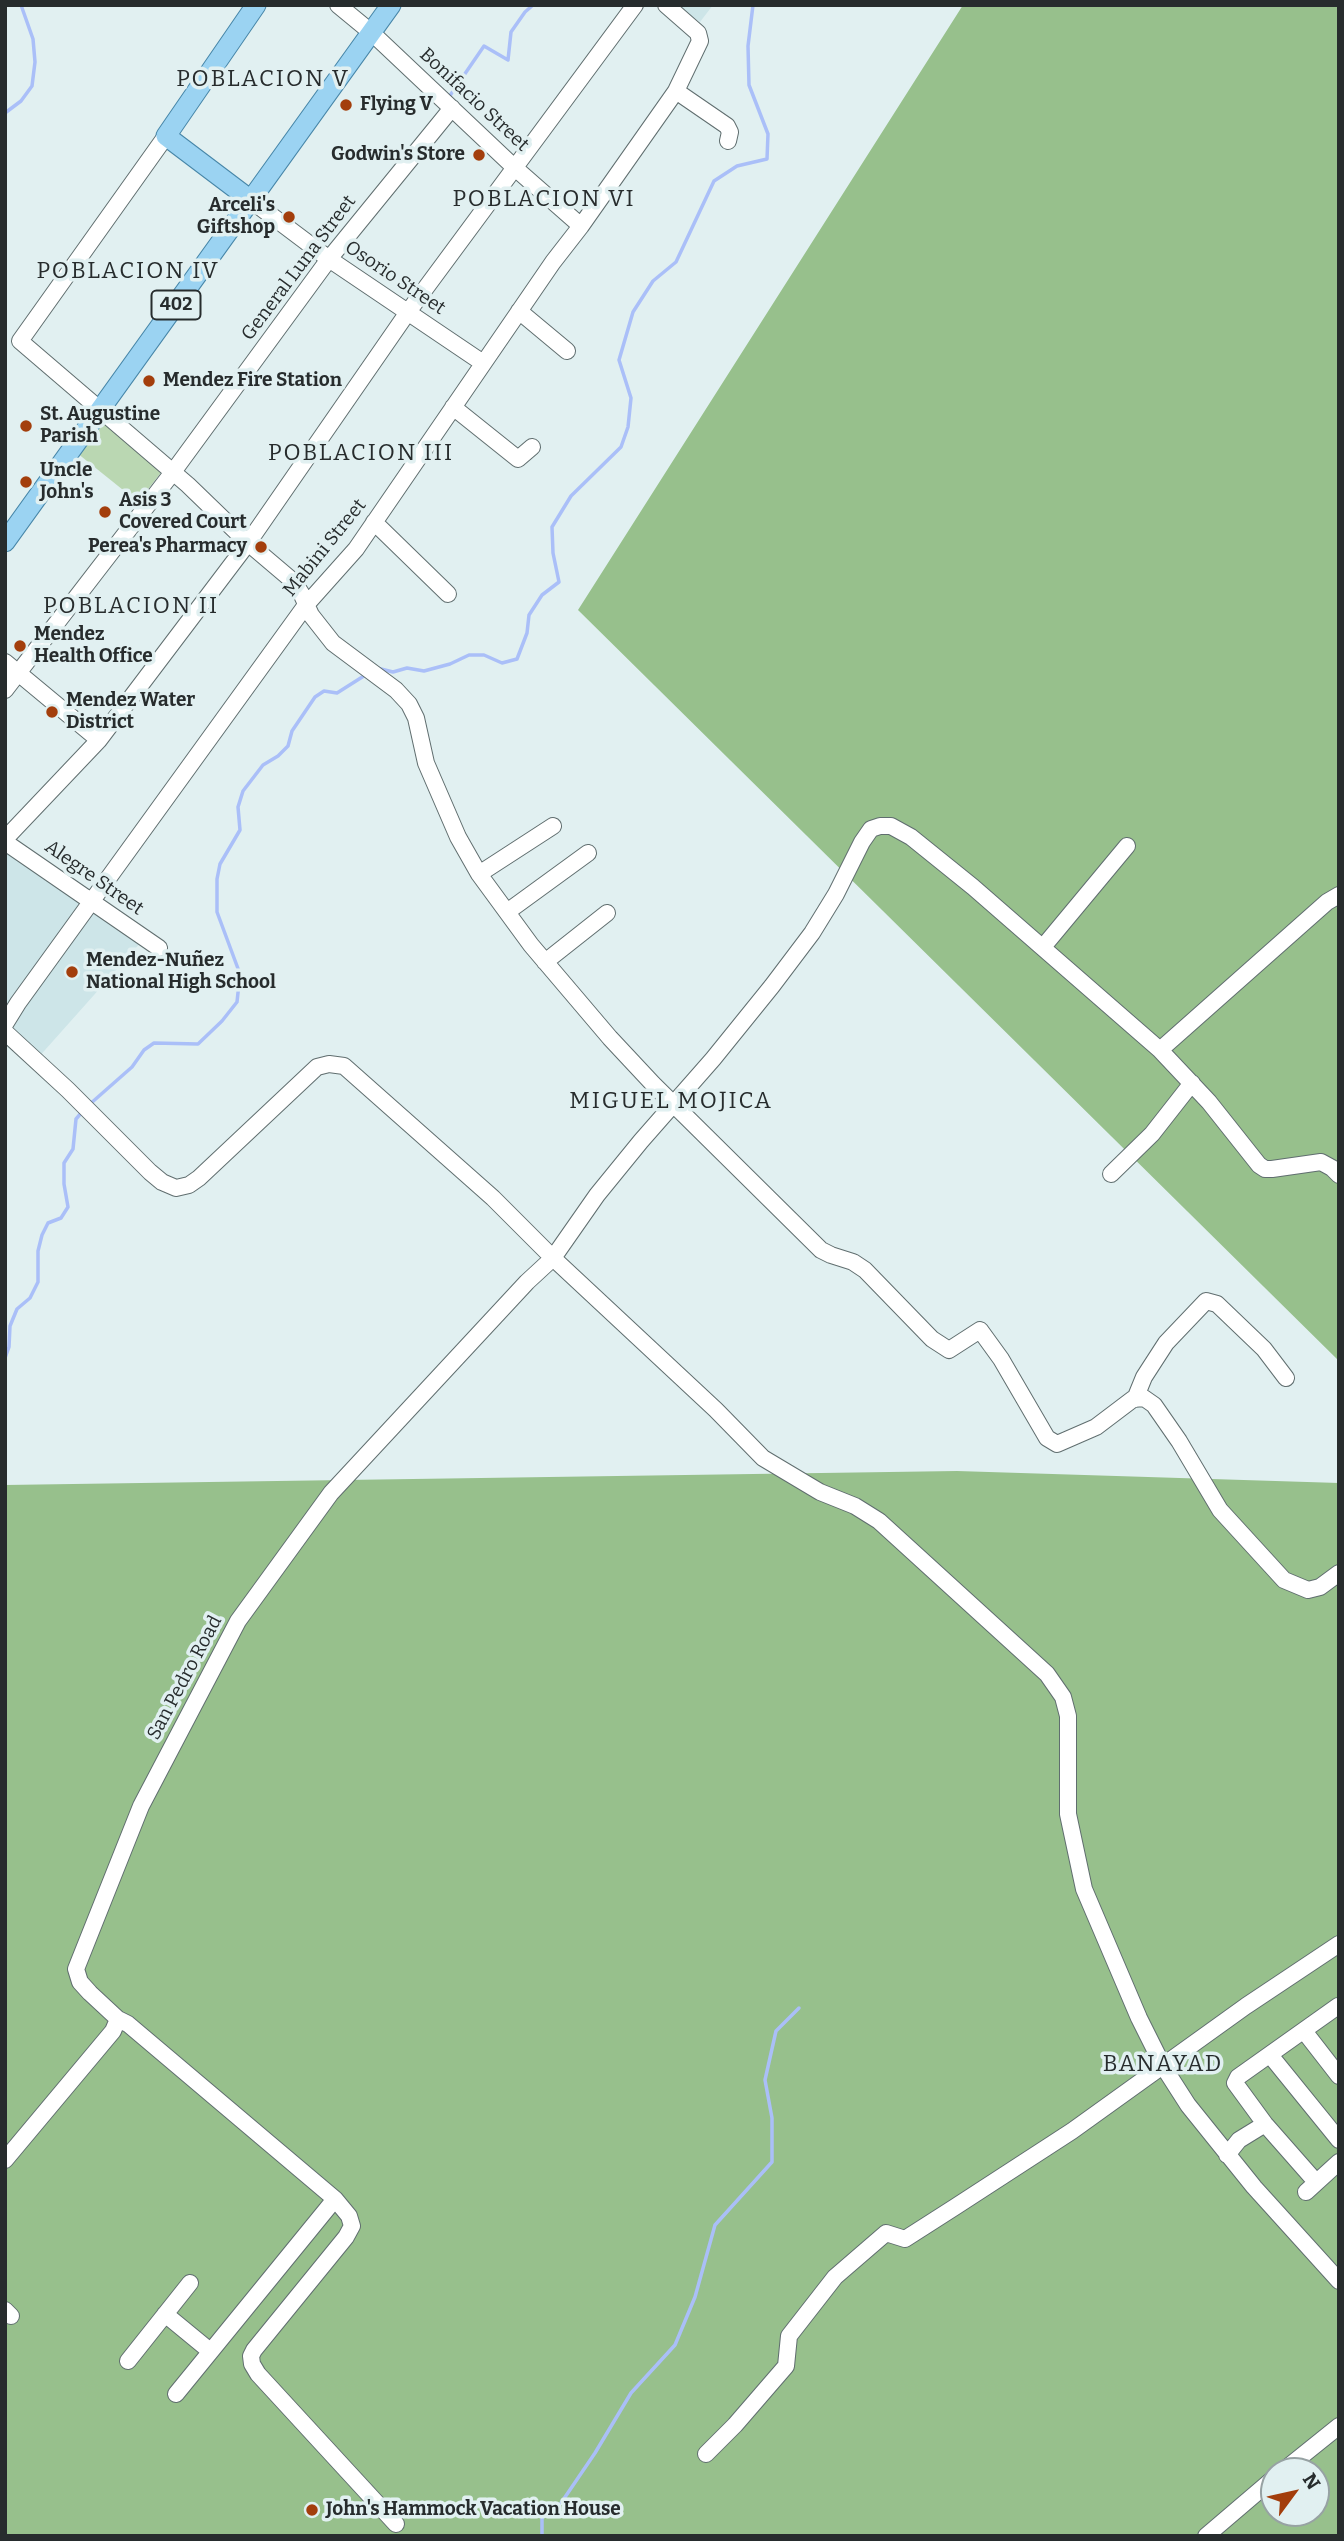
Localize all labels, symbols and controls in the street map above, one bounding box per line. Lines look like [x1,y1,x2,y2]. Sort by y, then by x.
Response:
street label: Bonifacio Street [415,44,533,156]
district label: POBLACION V [178,66,348,94]
place label: Flying V [360,94,433,116]
marker: Flying V [338,97,354,113]
place label: Godwin's Store [331,144,465,166]
marker: Godwin's Store [471,147,487,163]
district label: POBLACION VI [454,186,634,214]
street label: General Luna Street [237,191,361,345]
place label: Arceli's Giftshop [197,195,275,239]
marker: Arceli's Giftshop [281,209,297,225]
street label: Osorio Street [340,236,450,320]
district label: POBLACION IV [38,258,218,286]
road number: 402 [152,290,200,320]
place label: Mendez Fire Station [163,370,342,392]
marker: Mendez Fire Station [141,373,157,389]
place label: St. Augustine Parish [40,404,160,448]
marker: St. Augustine Parish [18,418,34,434]
district label: POBLACION III [270,440,452,468]
place label: Uncle John's [40,460,94,504]
marker: Uncle John's [18,474,34,490]
place label: Asis 3 Covered Court [119,490,247,534]
street label: Mabini Street [279,495,371,601]
marker: Asis 3 Covered Court [97,504,113,520]
place label: Perea's Pharmacy [88,536,247,558]
marker: Perea's Pharmacy [253,539,269,555]
district label: POBLACION II [45,593,217,621]
place label: Mendez Health Office [34,624,153,668]
marker: Mendez Health Office [12,638,28,654]
place label: Mendez Water District [66,690,195,734]
marker: Mendez Water District [44,704,60,720]
street label: Alegre Street [40,836,148,920]
place label: Mendez-Nuñez National High School [86,950,276,994]
marker: Mendez-Nuñez National High School [64,964,80,980]
district label: MIGUEL MOJICA [571,1088,771,1116]
street label: San Pedro Road [143,1612,227,1744]
district label: BANAYAD [1104,2051,1222,2079]
north arrow [1260,2457,1330,2527]
text: N [1298,2469,1325,2494]
place label: John's Hammock Vacation House [326,2499,621,2521]
marker: John's Hammock Vacation House [304,2502,320,2518]

